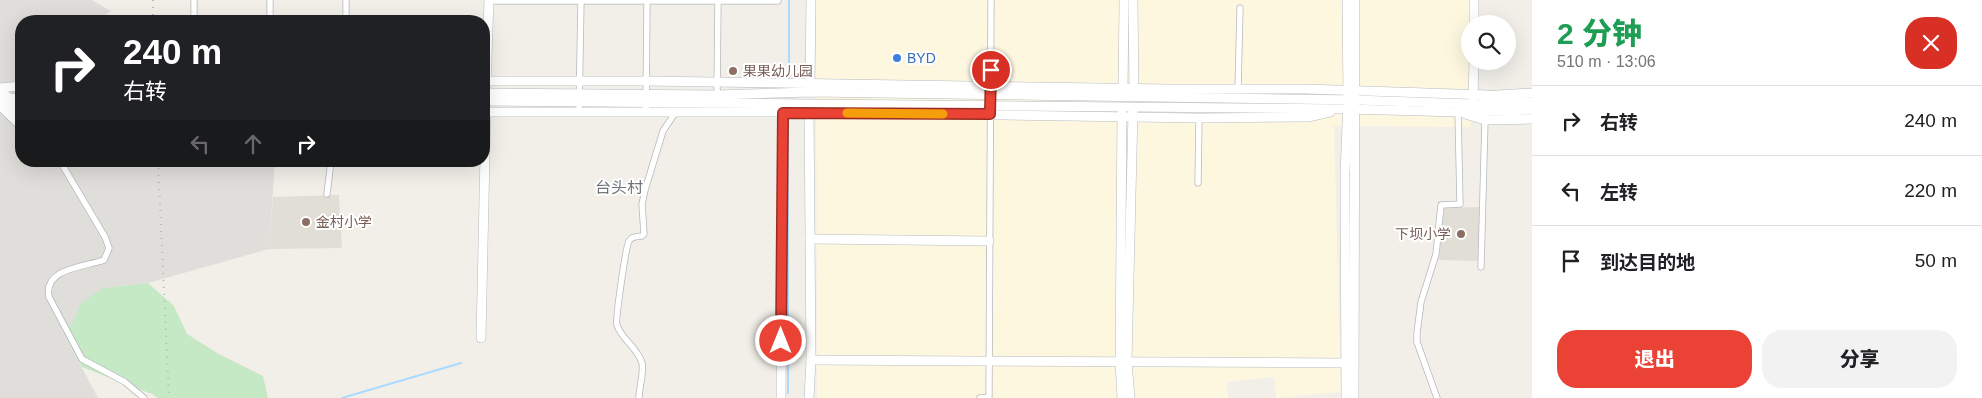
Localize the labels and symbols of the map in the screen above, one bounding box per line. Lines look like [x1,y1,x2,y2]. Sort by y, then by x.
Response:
pin [970,49,1012,91]
place label: BYD [907,50,936,66]
marker: BYD [891,52,903,64]
place label: 果果幼儿园 [743,63,813,79]
marker: 果果幼儿园 [727,65,739,77]
district label: 台头村 [595,179,643,196]
place label: 金村小学 [316,214,372,230]
marker: 金村小学 [300,216,312,228]
place label: 下坝小学 [1395,226,1451,242]
marker: 下坝小学 [1455,228,1467,240]
position arrow [754,314,806,366]

